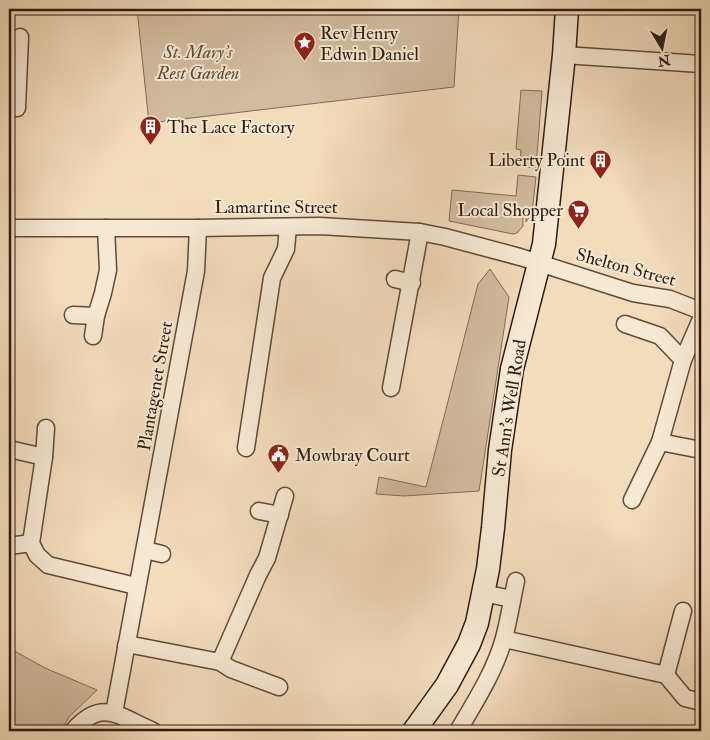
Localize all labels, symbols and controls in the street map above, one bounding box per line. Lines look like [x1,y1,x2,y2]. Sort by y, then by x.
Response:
place label: Rev Henry Edwin Daniel [320,22,419,66]
north arrow [638,22,688,72]
place icon: Rev Henry Edwin Daniel [292,31,316,62]
park label: St. Mary's Rest Garden [156,41,239,85]
text: N [656,51,673,70]
building icon: The Lace Factory [139,115,163,146]
place label: The Lace Factory [167,116,296,139]
building icon: Liberty Point [589,148,613,179]
place label: Liberty Point [488,149,585,172]
street label: Lamartine Street [214,196,338,219]
supermarket icon: Local Shopper [567,198,591,229]
place label: Local Shopper [458,199,563,222]
street label: Shelton Street [573,243,678,292]
street label: Plantagenet Street [133,319,178,453]
street label: St Ann's Well Road [487,338,532,478]
public building icon: Mowbray Court [267,443,291,474]
place label: Mowbray Court [295,444,410,467]

